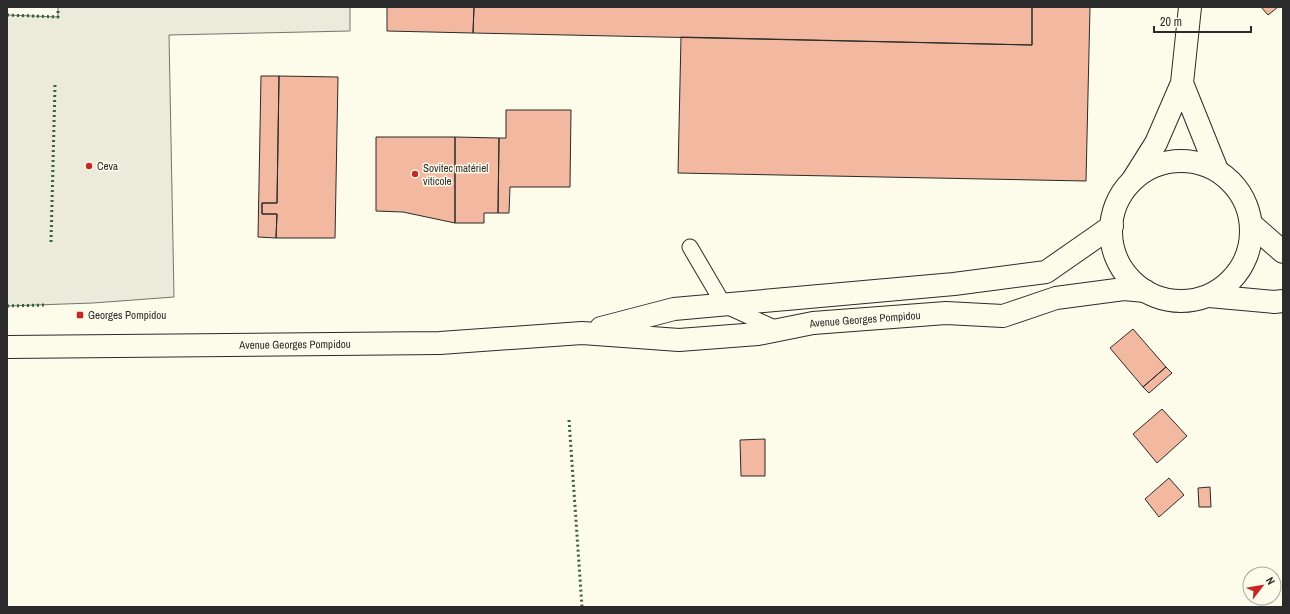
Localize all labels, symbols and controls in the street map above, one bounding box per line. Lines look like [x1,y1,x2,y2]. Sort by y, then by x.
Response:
scale bar [1154,8,1251,34]
text: 20 m [1160,14,1182,30]
place label: Ceva [97,159,118,173]
marker: Ceva [84,161,94,171]
place label: Sovitec matériel viticole [423,161,488,188]
marker: Sovitec matériel viticole [410,169,420,179]
place label: Georges Pompidou [88,308,166,322]
street label: Avenue Georges Pompidou [807,308,921,331]
marker: Georges Pompidou [75,310,85,320]
street label: Avenue Georges Pompidou [238,337,351,352]
north arrow [1242,566,1282,606]
text: N [1263,574,1278,587]

